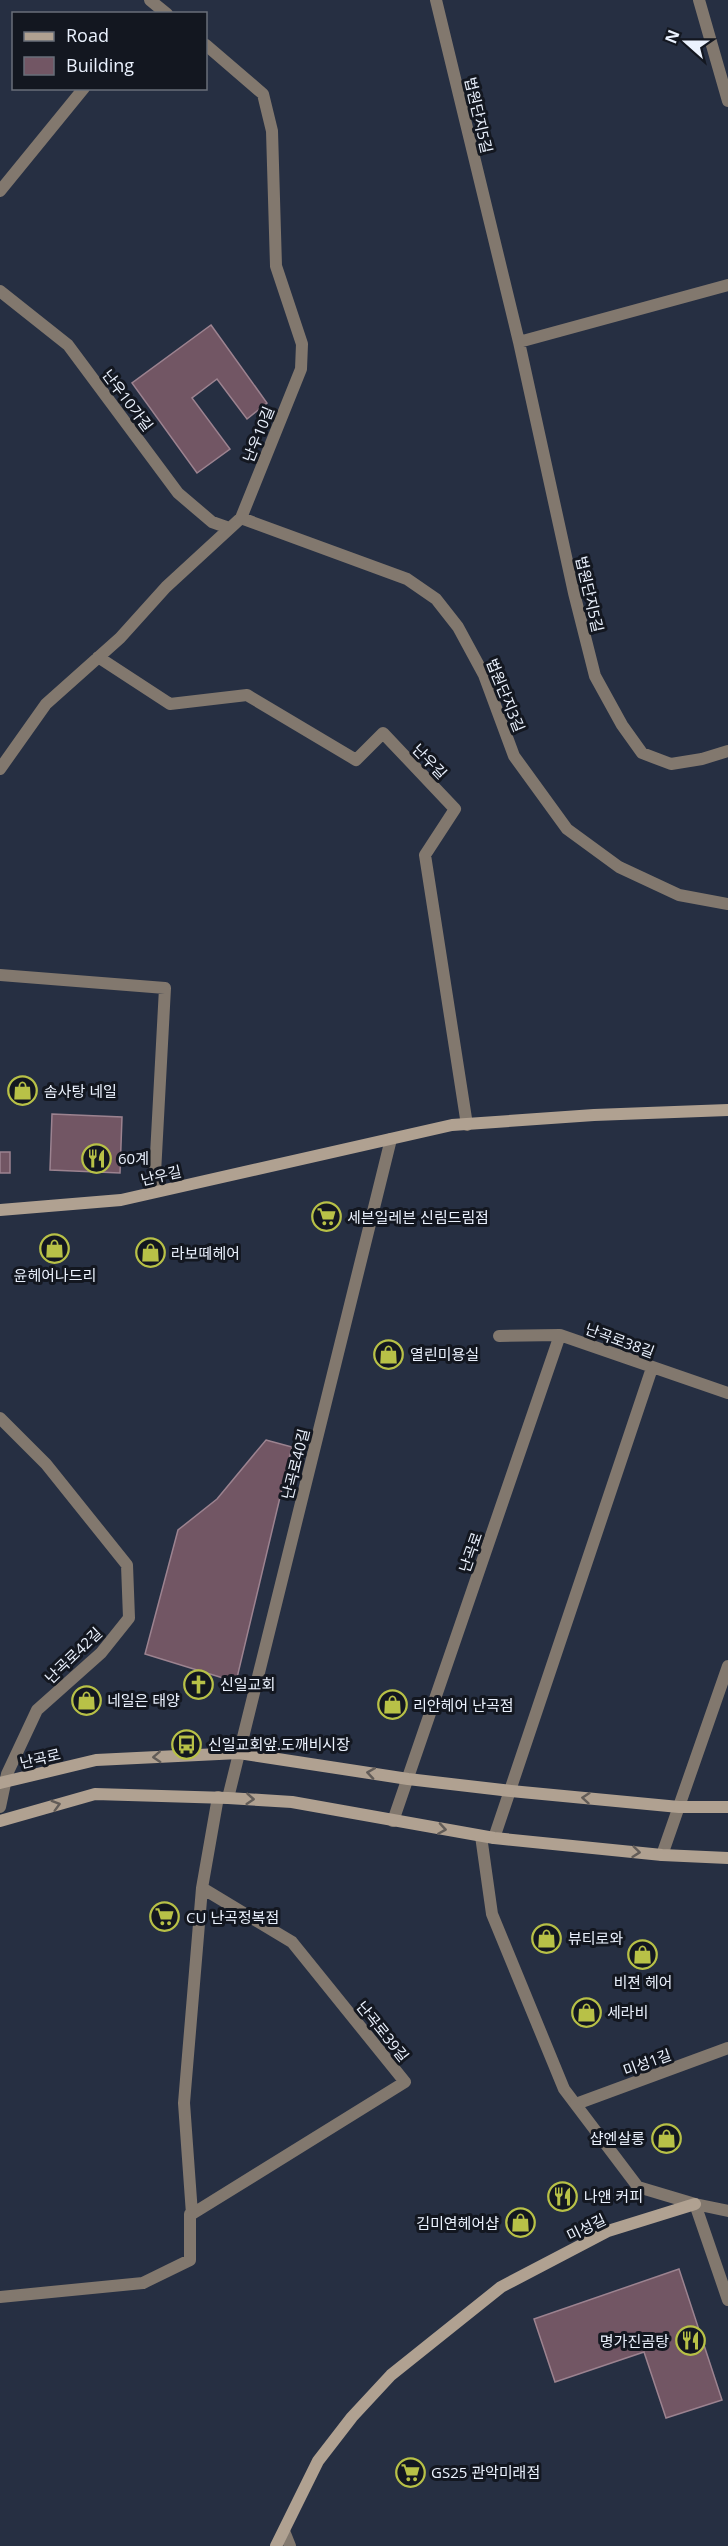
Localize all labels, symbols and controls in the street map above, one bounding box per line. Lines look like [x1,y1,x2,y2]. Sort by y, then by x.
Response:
legend [12,12,207,90]
north arrow [656,12,716,72]
text: Road [66,23,109,47]
text: N [659,27,685,47]
text: Building [66,53,134,77]
street label: 법원단지5길 [461,75,497,155]
street label: 난우10가길 [98,365,158,435]
street label: 난우10길 [238,403,278,465]
street label: 법원단지5길 [572,554,608,634]
street label: 법원단지3길 [482,655,530,735]
street label: 난우길 [408,739,452,783]
shop icon: 솜사탕 네일 [7,1075,39,1107]
place label: 솜사탕 네일 [44,1081,117,1101]
restaurant icon: 60계 [81,1142,113,1174]
place label: 60계 [118,1148,149,1168]
street label: 난우길 [139,1161,183,1189]
supermarket icon: 세븐일레븐 신림드림점 [310,1201,342,1233]
place label: 세븐일레븐 신림드림점 [347,1207,489,1227]
shop icon: 윤헤어나드리 [39,1232,71,1264]
shop icon: 라보떼헤어 [134,1237,166,1269]
place label: 라보떼헤어 [171,1243,240,1263]
place label: 윤헤어나드리 [14,1265,96,1285]
street label: 난곡로38길 [583,1318,657,1362]
shop icon: 열린미용실 [373,1338,405,1370]
place label: 열린미용실 [410,1344,479,1364]
street label: 난곡로40길 [277,1426,313,1502]
street label: 난곡로 [454,1529,486,1575]
street label: 난곡로42길 [40,1623,106,1687]
church icon: 신일교회 [183,1668,215,1700]
place label: 신일교회 [220,1674,275,1694]
shop icon: 네일은 태양 [70,1684,102,1716]
shop icon: 리안헤어 난곡점 [376,1689,408,1721]
place label: 네일은 태양 [107,1690,180,1710]
place label: 리안헤어 난곡점 [413,1695,514,1715]
bus stop icon: 신일교회앞.도깨비시장 [171,1728,203,1760]
place label: 신일교회앞.도깨비시장 [208,1734,350,1754]
street label: 난곡로 [18,1744,62,1772]
one-way arrow [153,1750,162,1763]
one-way arrow [367,1768,376,1780]
one-way arrow [245,1792,254,1805]
one-way arrow [581,1792,590,1805]
one-way arrow [50,1800,61,1812]
one-way arrow [437,1822,447,1835]
one-way arrow [631,1845,640,1858]
supermarket icon: CU 난곡정복점 [149,1901,181,1933]
place label: CU 난곡정복점 [186,1907,279,1927]
shop icon: 뷰티로와 [531,1922,563,1954]
place label: 뷰티로와 [568,1928,623,1948]
shop icon: 비젼 헤어 [627,1939,659,1971]
place label: 비젼 헤어 [613,1972,673,1992]
shop icon: 세라비 [570,1996,602,2028]
street label: 난곡로39길 [352,1997,414,2065]
place label: 세라비 [607,2002,648,2022]
street label: 미성1길 [620,2044,674,2080]
shop icon: 샵엔살롱 [650,2122,682,2154]
place label: 샵엔살롱 [590,2128,645,2148]
restaurant icon: 나앤 커피 [547,2180,579,2212]
place label: 나앤 커피 [584,2186,643,2206]
shop icon: 김미연헤어샵 [504,2207,536,2239]
street label: 미성길 [563,2209,609,2245]
place label: 김미연헤어샵 [416,2213,499,2233]
restaurant icon: 명가진곰탕 [674,2325,706,2357]
place label: 명가진곰탕 [600,2331,669,2351]
supermarket icon: GS25 관악미래점 [394,2456,426,2488]
place label: GS25 관악미래점 [431,2462,540,2482]

